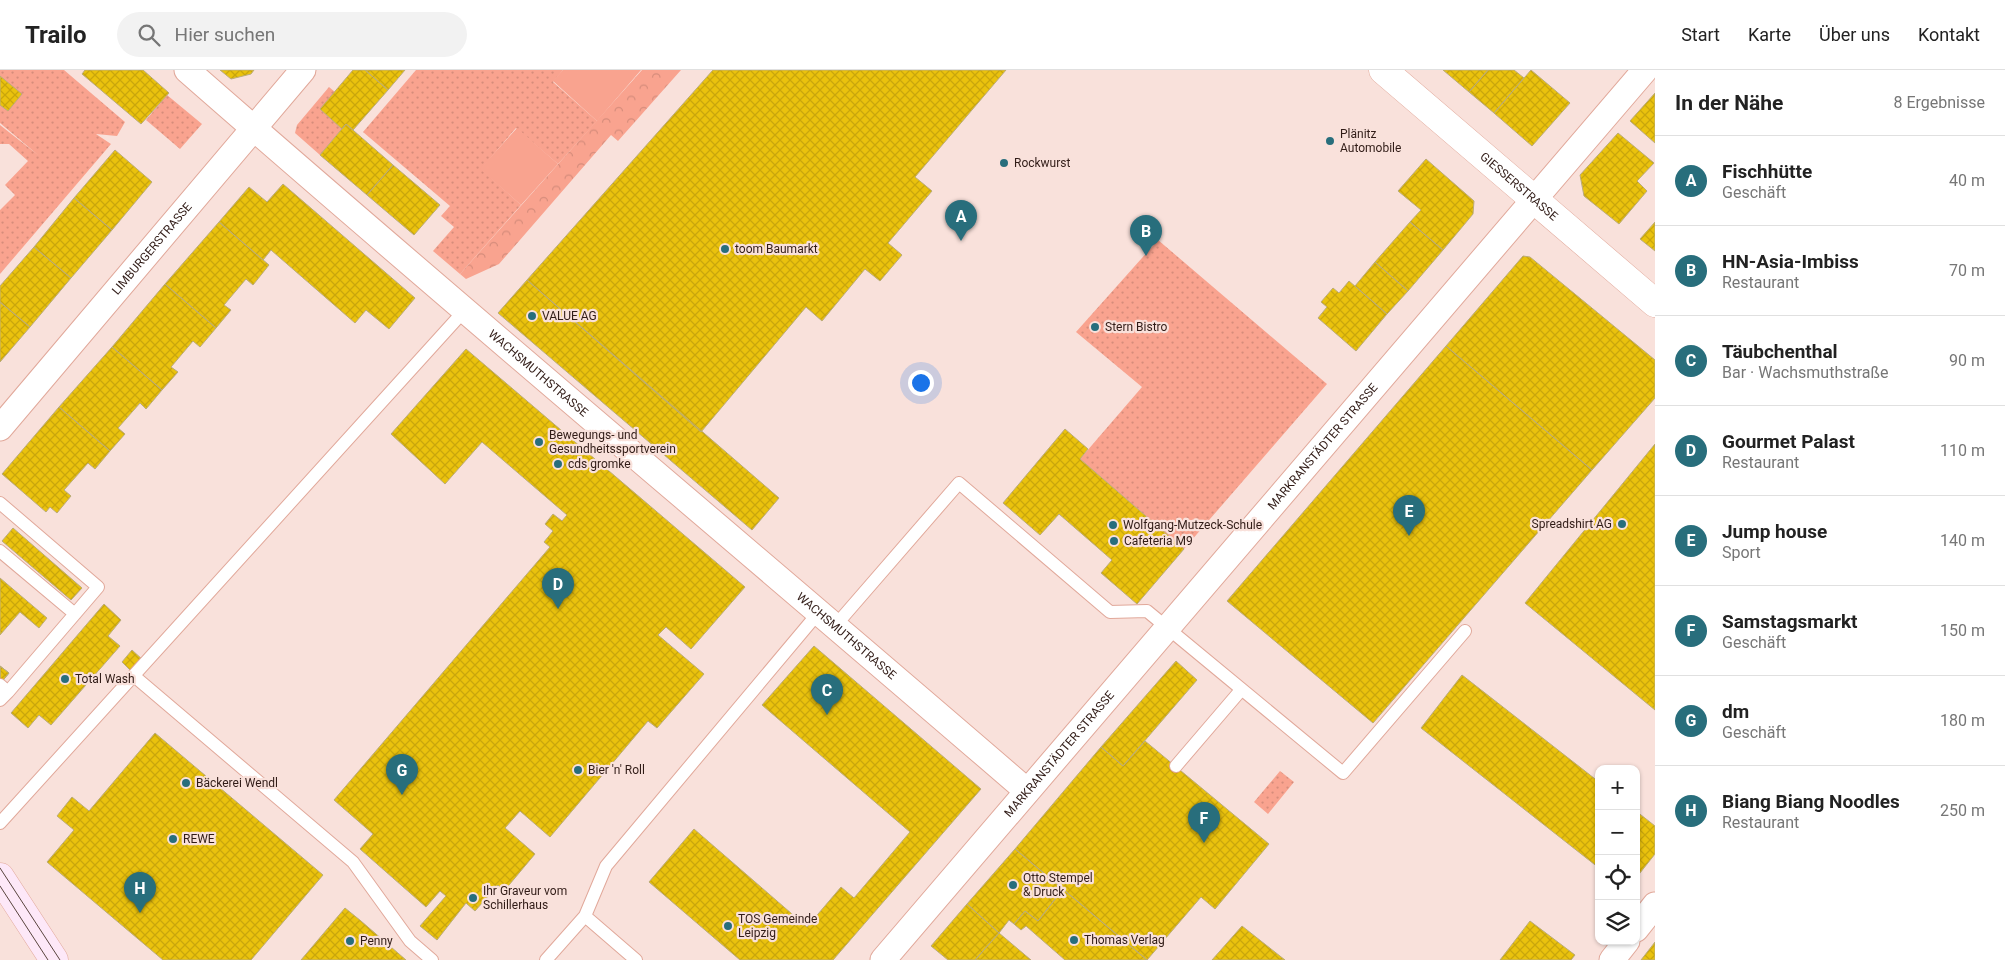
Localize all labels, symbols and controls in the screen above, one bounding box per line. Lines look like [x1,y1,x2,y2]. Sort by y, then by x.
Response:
search box [117,12,467,57]
text: Trailo [25,21,87,49]
icon: search [135,21,163,49]
text: Hier suchen [175,23,275,46]
text: Start [1681,24,1720,45]
text: Karte [1748,24,1791,45]
text: Über uns [1819,24,1890,45]
text: Kontakt [1918,24,1980,45]
text: In der Nähe [1675,91,1783,115]
text: 8 Ergebnisse [1893,93,1985,112]
place label: Plänitz Automobile [1340,127,1401,155]
marker: Plänitz Automobile [1324,135,1336,147]
street label: GIESSERSTRASSE [1477,149,1561,224]
place label: Rockwurst [1014,156,1070,170]
marker: Rockwurst [998,157,1010,169]
text: Fischhütte [1722,160,1812,183]
text: A [1686,171,1696,190]
text: 40 m [1949,171,1985,190]
text: Geschäft [1722,183,1786,202]
street label: LIMBURGERSTRASSE [109,200,195,297]
pin: A [945,200,977,241]
pin: B [1130,215,1162,256]
place label: toom Baumarkt [735,242,818,256]
marker: toom Baumarkt [719,243,731,255]
text: HN-Asia-Imbiss [1722,250,1859,273]
text: B [1686,261,1696,280]
text: 70 m [1949,261,1985,280]
text: Restaurant [1722,273,1799,292]
place label: VALUE AG [542,309,597,323]
marker: VALUE AG [526,310,538,322]
place label: Stern Bistro [1105,320,1168,334]
marker: Stern Bistro [1089,321,1101,333]
street label: WACHSMUTHSTRASSE [486,327,591,420]
text: Täubchenthal [1722,340,1838,363]
text: C [1686,351,1696,370]
text: 90 m [1949,351,1985,370]
text: Bar · Wachsmuthstraße [1722,363,1889,382]
your location [908,370,934,396]
street label: MARKRANSTÄDTER STRASSE [1265,380,1381,512]
place label: Bewegungs- und Gesundheitssportverein [549,428,676,456]
text: Gourmet Palast [1722,430,1855,453]
marker: Bewegungs- und Gesundheitssportverein [533,436,545,448]
text: D [1686,441,1696,460]
text: 110 m [1940,441,1985,460]
text: Restaurant [1722,453,1799,472]
place label: cds gromke [568,457,631,471]
marker: cds gromke [552,458,564,470]
pin: E [1393,495,1425,536]
place label: Spreadshirt AG [1532,517,1612,531]
place label: Wolfgang-Mutzeck-Schule [1123,518,1262,532]
marker: Spreadshirt AG [1616,518,1628,530]
marker: Wolfgang-Mutzeck-Schule [1107,519,1119,531]
text: Jump house [1722,520,1827,543]
text: E [1687,531,1696,550]
text: 140 m [1940,531,1985,550]
place label: Cafeteria M9 [1124,534,1193,548]
marker: Cafeteria M9 [1108,535,1120,547]
text: Sport [1722,543,1761,562]
pin: D [542,568,574,609]
street label: WACHSMUTHSTRASSE [794,590,899,682]
text: Samstagsmarkt [1722,610,1857,633]
text: F [1687,621,1695,640]
text: 150 m [1940,621,1985,640]
text: Geschäft [1722,633,1786,652]
place label: Total Wash [75,672,135,686]
marker: Total Wash [59,673,71,685]
pin: C [811,674,843,715]
street label: MARKRANSTÄDTER STRASSE [1001,688,1117,820]
text: dm [1722,700,1749,723]
text: G [1686,711,1696,730]
text: 180 m [1940,711,1985,730]
text: Geschäft [1722,723,1786,742]
pin: G [386,754,418,795]
place label: Bier 'n' Roll [588,763,645,777]
marker: Bier 'n' Roll [572,764,584,776]
map controls [1595,765,1640,945]
button: + [1595,765,1640,810]
place label: Bäckerei Wendl [196,776,278,790]
marker: Bäckerei Wendl [180,777,192,789]
text: Biang Biang Noodles [1722,790,1900,813]
text: H [1685,801,1697,820]
text: 250 m [1940,801,1985,820]
pin: F [1188,802,1220,843]
button: − [1595,810,1640,855]
text: Restaurant [1722,813,1799,832]
place label: REWE [183,832,215,846]
marker: REWE [167,833,179,845]
button: locate [1595,855,1640,900]
place label: Otto Stempel & Druck [1023,871,1093,899]
pin: H [124,872,156,913]
marker: Otto Stempel & Druck [1007,879,1019,891]
place label: Ihr Graveur vom Schillerhaus [483,884,567,912]
marker: Ihr Graveur vom Schillerhaus [467,892,479,904]
button: layers [1595,900,1640,945]
place label: TOS Gemeinde Leipzig [738,912,817,940]
marker: TOS Gemeinde Leipzig [722,920,734,932]
place label: Thomas Verlag [1084,933,1165,947]
place label: Penny [360,934,393,948]
marker: Thomas Verlag [1068,934,1080,946]
marker: Penny [344,935,356,947]

